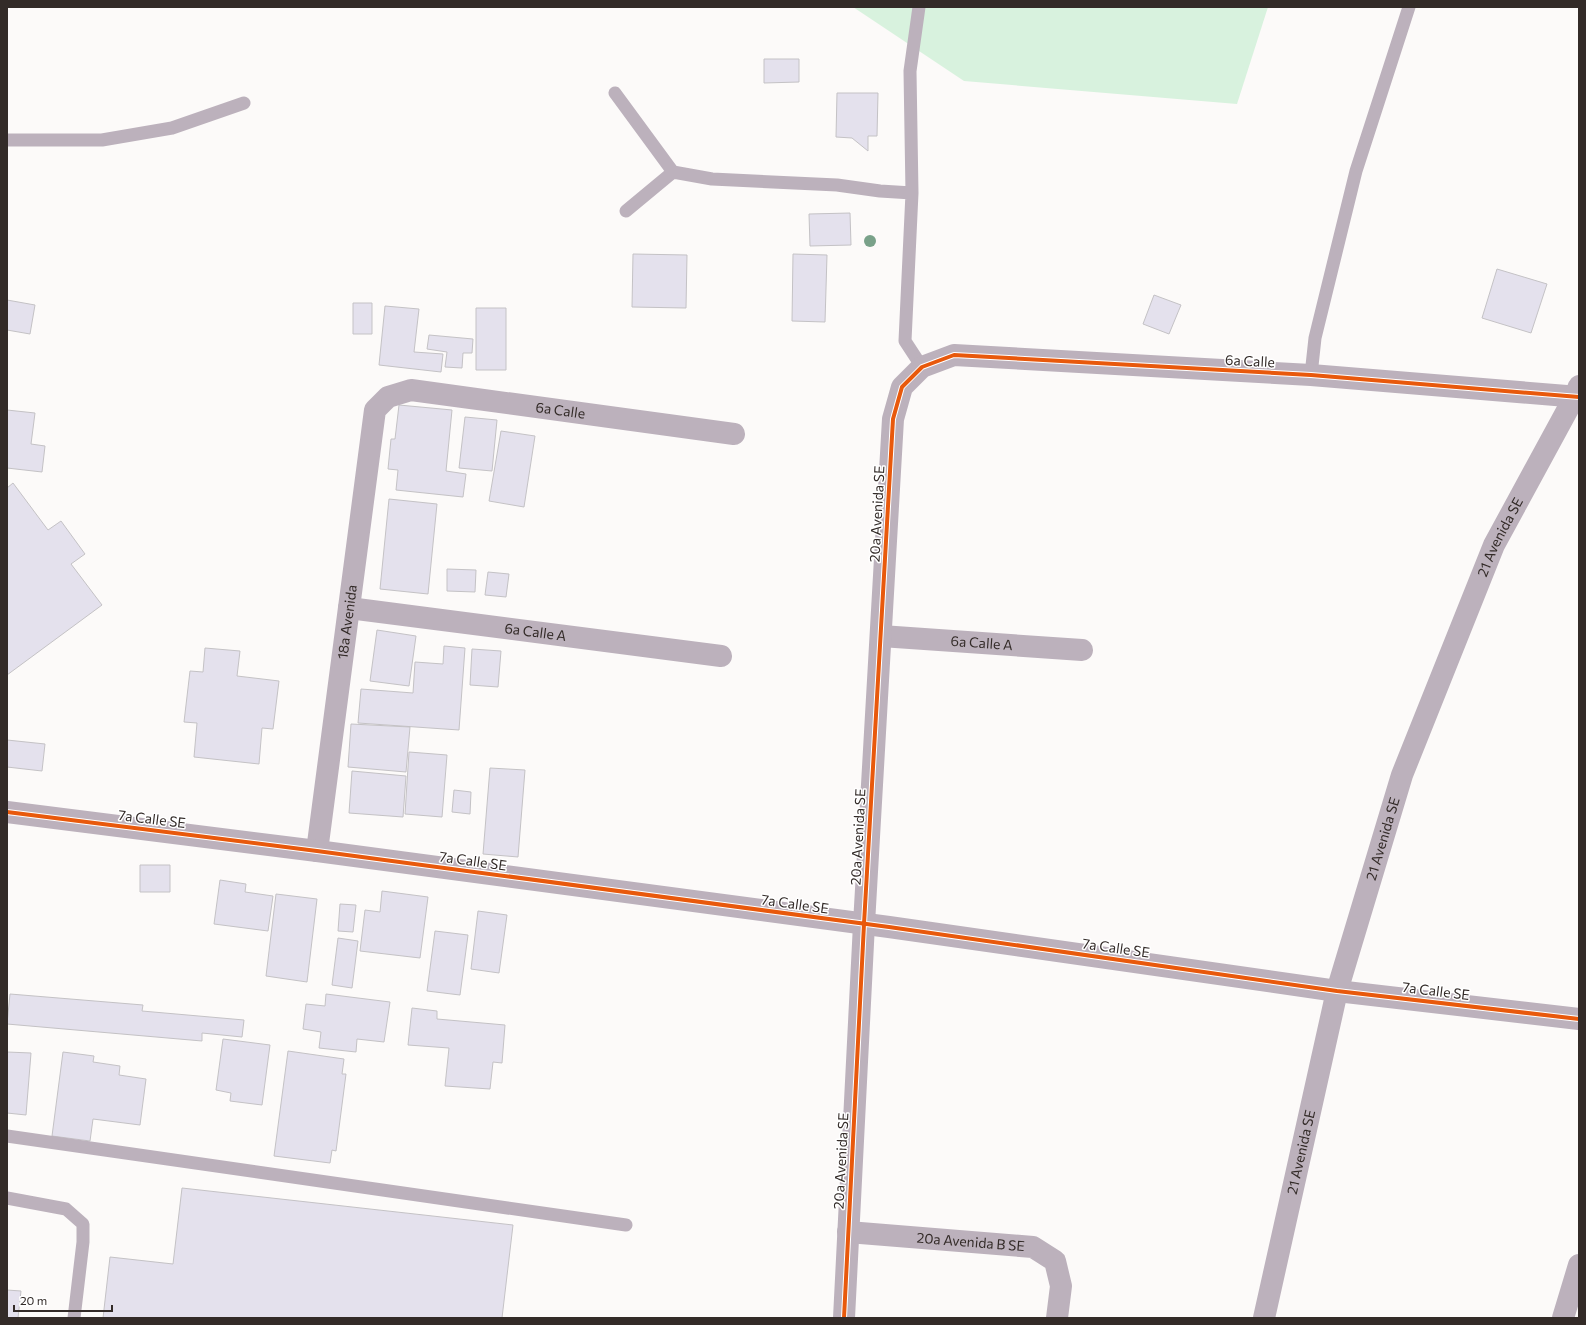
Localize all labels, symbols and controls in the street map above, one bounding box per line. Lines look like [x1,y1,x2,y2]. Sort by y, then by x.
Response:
street label: 6a Calle [1225,351,1275,370]
street label: 6a Calle [535,398,586,422]
street label: 20a Avenida SE [865,465,888,563]
street label: 21 Avenida SE [1473,494,1526,579]
street label: 18a Avenida [333,584,360,660]
street label: 6a Calle A [504,619,568,644]
street label: 6a Calle A [950,632,1014,653]
street label: 20a Avenida SE [846,788,869,886]
street label: 21 Avenida SE [1362,795,1403,882]
street label: 7a Calle SE [117,806,187,831]
street label: 7a Calle SE [438,847,508,874]
street label: 7a Calle SE [760,890,830,917]
street label: 7a Calle SE [1081,934,1151,961]
street label: 7a Calle SE [1401,978,1471,1003]
street label: 21 Avenida SE [1283,1108,1318,1196]
street label: 20a Avenida SE [829,1112,852,1210]
street label: 20a Avenida B SE [916,1229,1025,1254]
scale bar [14,1287,112,1313]
text: 20 m [20,1293,47,1307]

